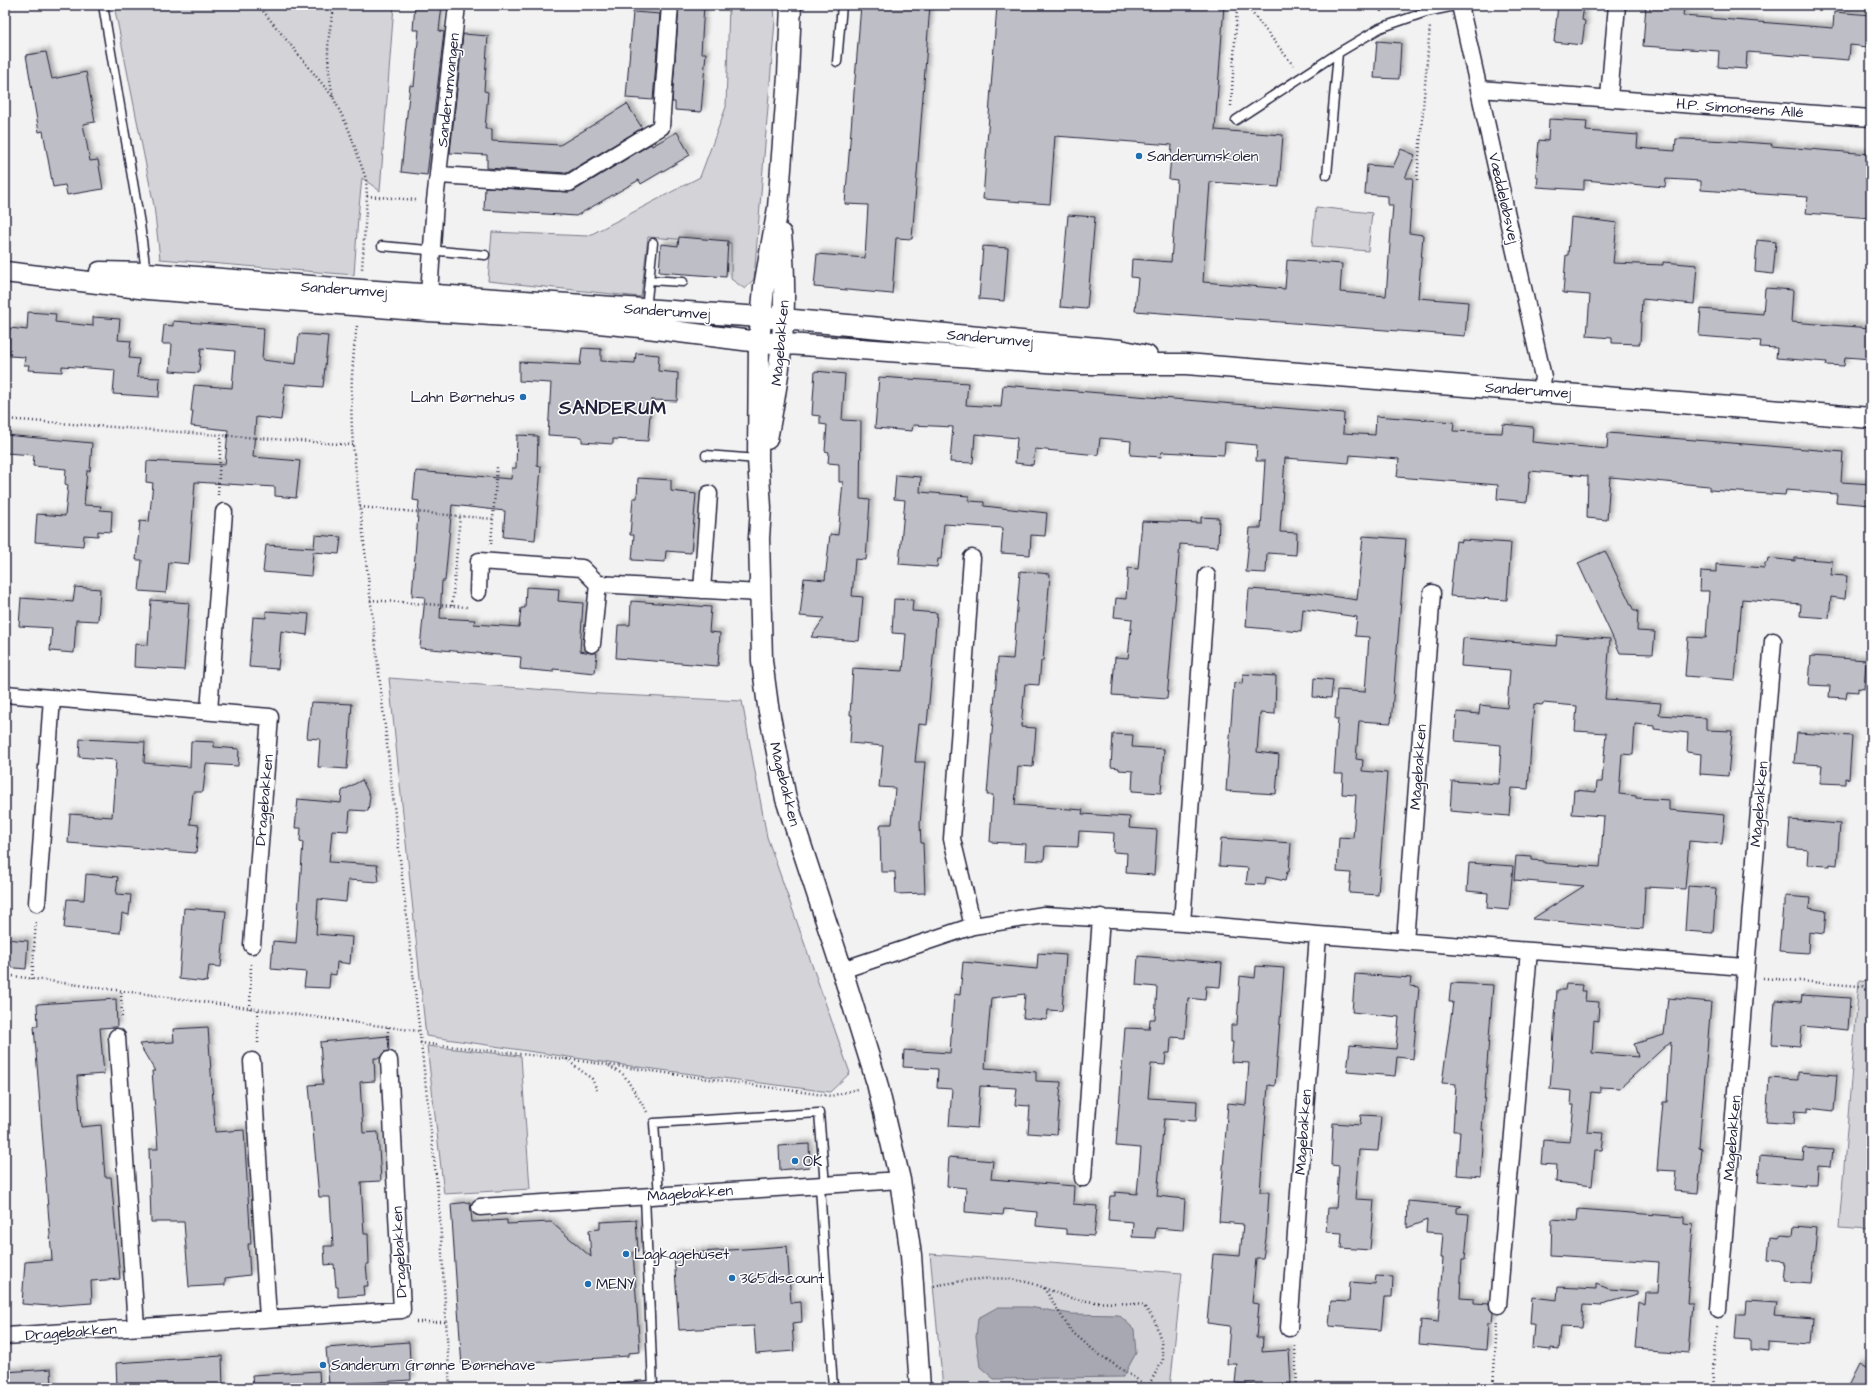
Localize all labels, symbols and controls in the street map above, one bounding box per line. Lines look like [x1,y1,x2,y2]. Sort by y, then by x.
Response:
street label: Sanderumvangen [432,32,466,148]
street label: H.P. Simonsens Allé [1676,94,1804,123]
place label: Sanderumskolen [1147,146,1259,167]
marker: Sanderumskolen [1134,151,1144,161]
street label: Væddeløbsvej [1483,151,1524,246]
street label: Sanderumvej [300,276,388,303]
street label: Sanderumvej [623,298,711,325]
street label: Mågebakken [766,299,796,387]
street label: Sanderumvej [946,324,1034,353]
street label: Sanderumvej [1484,377,1572,404]
place label: Lahn Børnehus [410,387,515,408]
marker: Lahn Børnehus [518,392,528,402]
district label: SANDERUM [558,395,667,422]
street label: Mågebakken [1405,723,1433,811]
street label: Mågebakken [763,740,805,829]
street label: Dragebakken [250,753,280,847]
street label: Mågebakken [1745,760,1775,848]
street label: Mågebakken [1290,1088,1318,1176]
street label: Mågebakken [1718,1094,1748,1182]
place label: OK [803,1151,822,1172]
marker: OK [790,1156,800,1166]
street label: Mågebakken [646,1180,734,1208]
street label: Dragebakken [387,1205,413,1298]
place label: Lagkagehuset [634,1244,729,1266]
marker: Lagkagehuset [621,1249,631,1259]
place label: 365discount [740,1268,824,1289]
marker: 365discount [727,1273,737,1283]
place label: MENY [596,1274,635,1295]
marker: MENY [583,1279,593,1289]
street label: Dragebakken [25,1319,118,1347]
place label: Sanderum Grønne Børnehave [331,1355,535,1376]
marker: Sanderum Grønne Børnehave [318,1360,328,1370]

